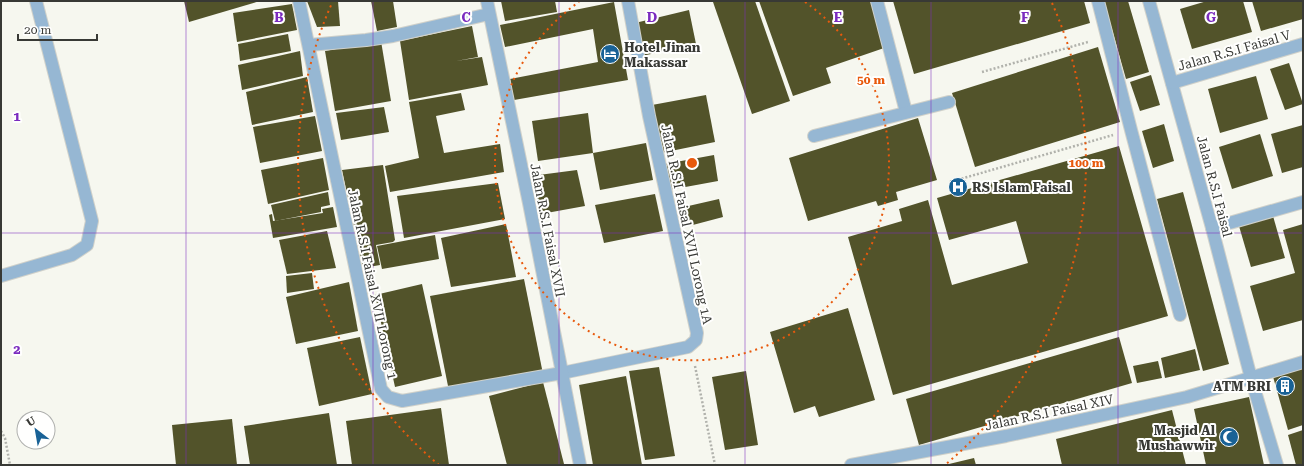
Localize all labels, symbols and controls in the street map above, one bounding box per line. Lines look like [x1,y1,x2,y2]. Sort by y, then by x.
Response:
text: B [274,10,284,25]
text: C [461,10,471,25]
text: D [647,10,657,25]
text: E [834,10,842,25]
text: F [1021,10,1029,25]
text: G [1206,10,1216,25]
scale bar [18,16,97,42]
text: 20 m [24,23,51,37]
street label: Jalan R.S.I Faisal V [1176,27,1292,74]
place label: Hotel Jinan Makassar [624,40,701,70]
hotel icon: Hotel Jinan Makassar [599,43,621,65]
text: 50 m [857,73,885,87]
text: 1 [13,109,21,124]
street label: Jalan R.S.I Faisal XVII Lorong 1A [658,123,715,325]
street label: Jalan R.S.I Faisal [1194,134,1235,238]
centre of rings [685,156,699,170]
text: 100 m [1069,156,1104,170]
street label: Jalan R.S.I Faisal XVII [527,162,568,298]
hospital icon: RS Islam Faisal [947,176,969,198]
place label: RS Islam Faisal [972,180,1071,195]
street label: Jalan R.S.I Faisal XVII Lorong 1 [345,187,400,381]
text: 2 [13,342,21,357]
building icon: ATM BRI [1274,375,1296,397]
place label: ATM BRI [1213,379,1271,394]
street label: Jalan R.S.I Faisal XIV [983,392,1115,433]
north arrow [16,410,56,450]
text: U [24,414,39,430]
place label: Masjid Al Mushawwir [1138,423,1216,453]
mosque icon: Masjid Al Mushawwir [1218,426,1240,448]

